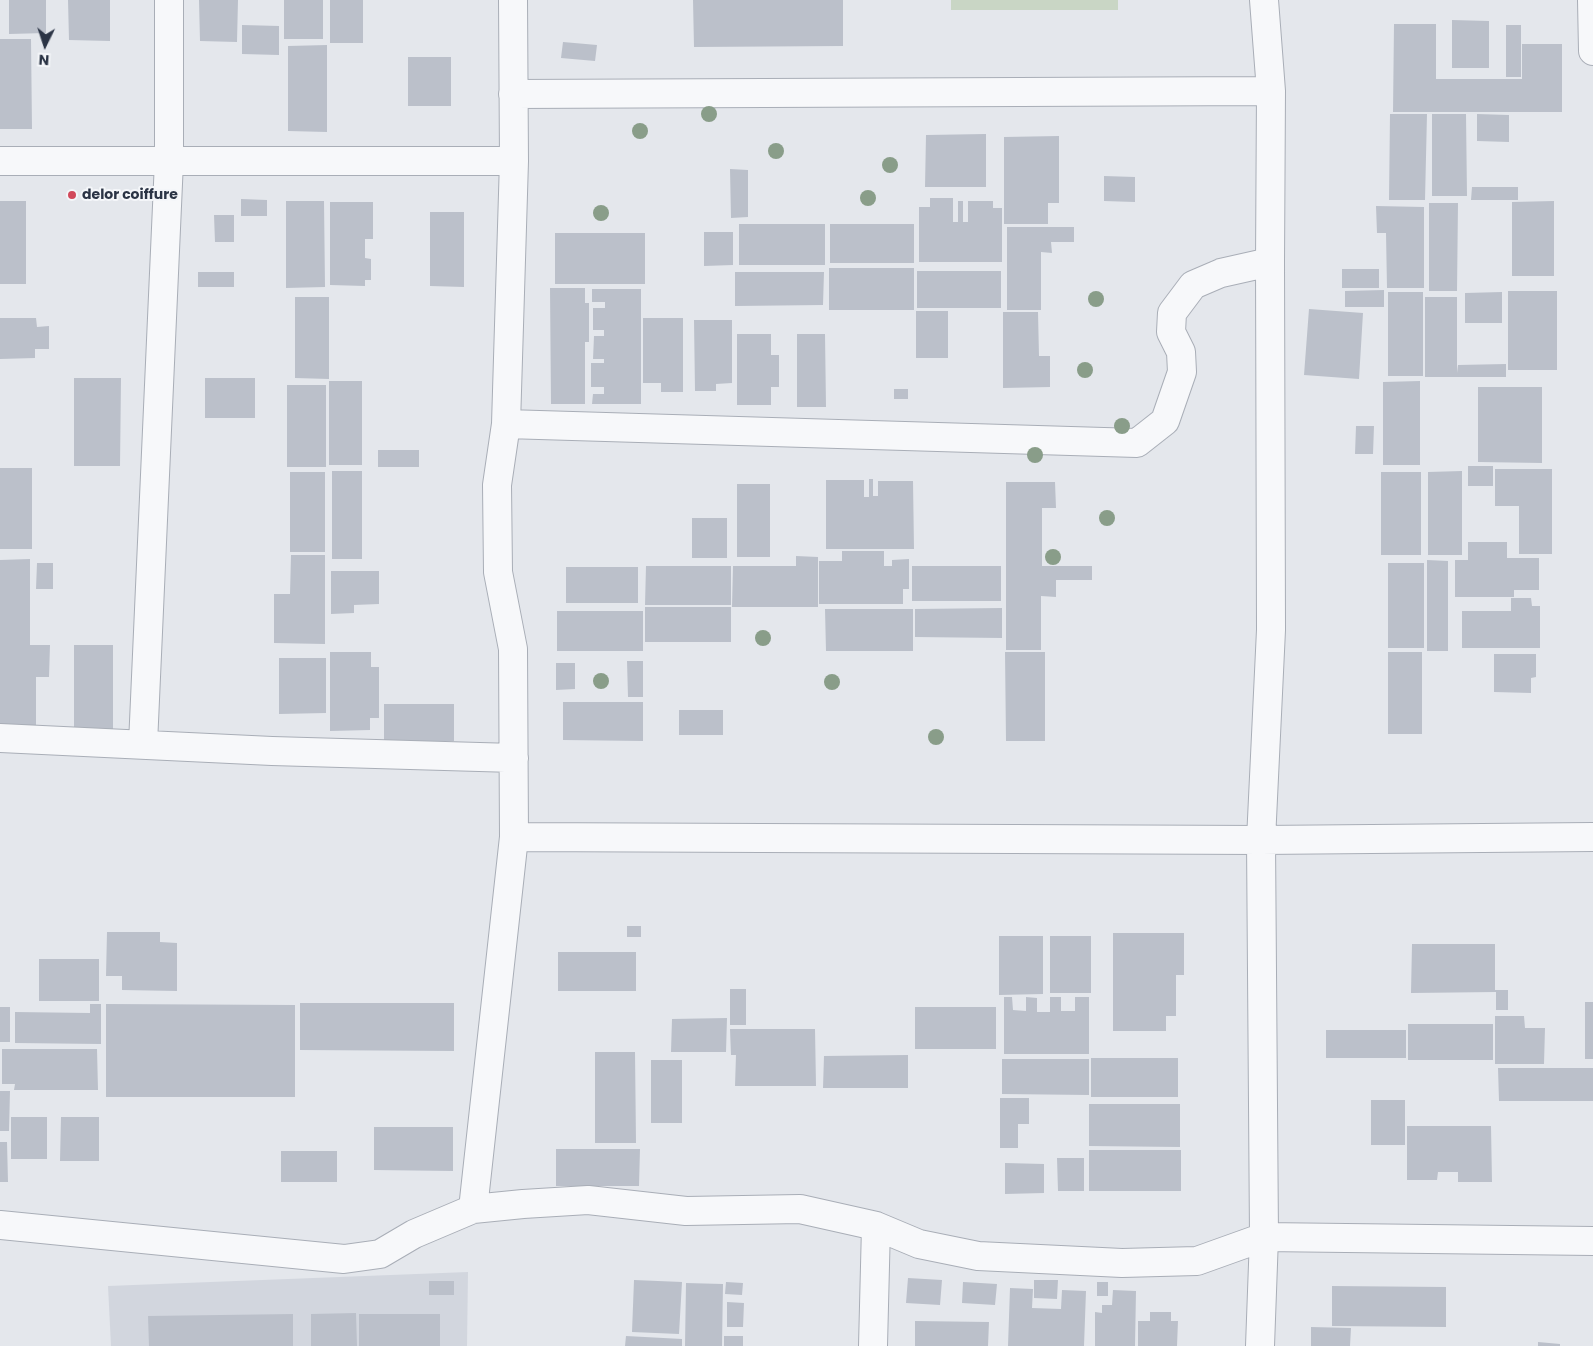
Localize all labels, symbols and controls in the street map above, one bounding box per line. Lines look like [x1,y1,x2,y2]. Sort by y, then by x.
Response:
north arrow [20,20,70,70]
text: N [38,50,50,70]
place label: delor coiffure [82,187,178,203]
marker: delor coiffure [66,189,78,201]

